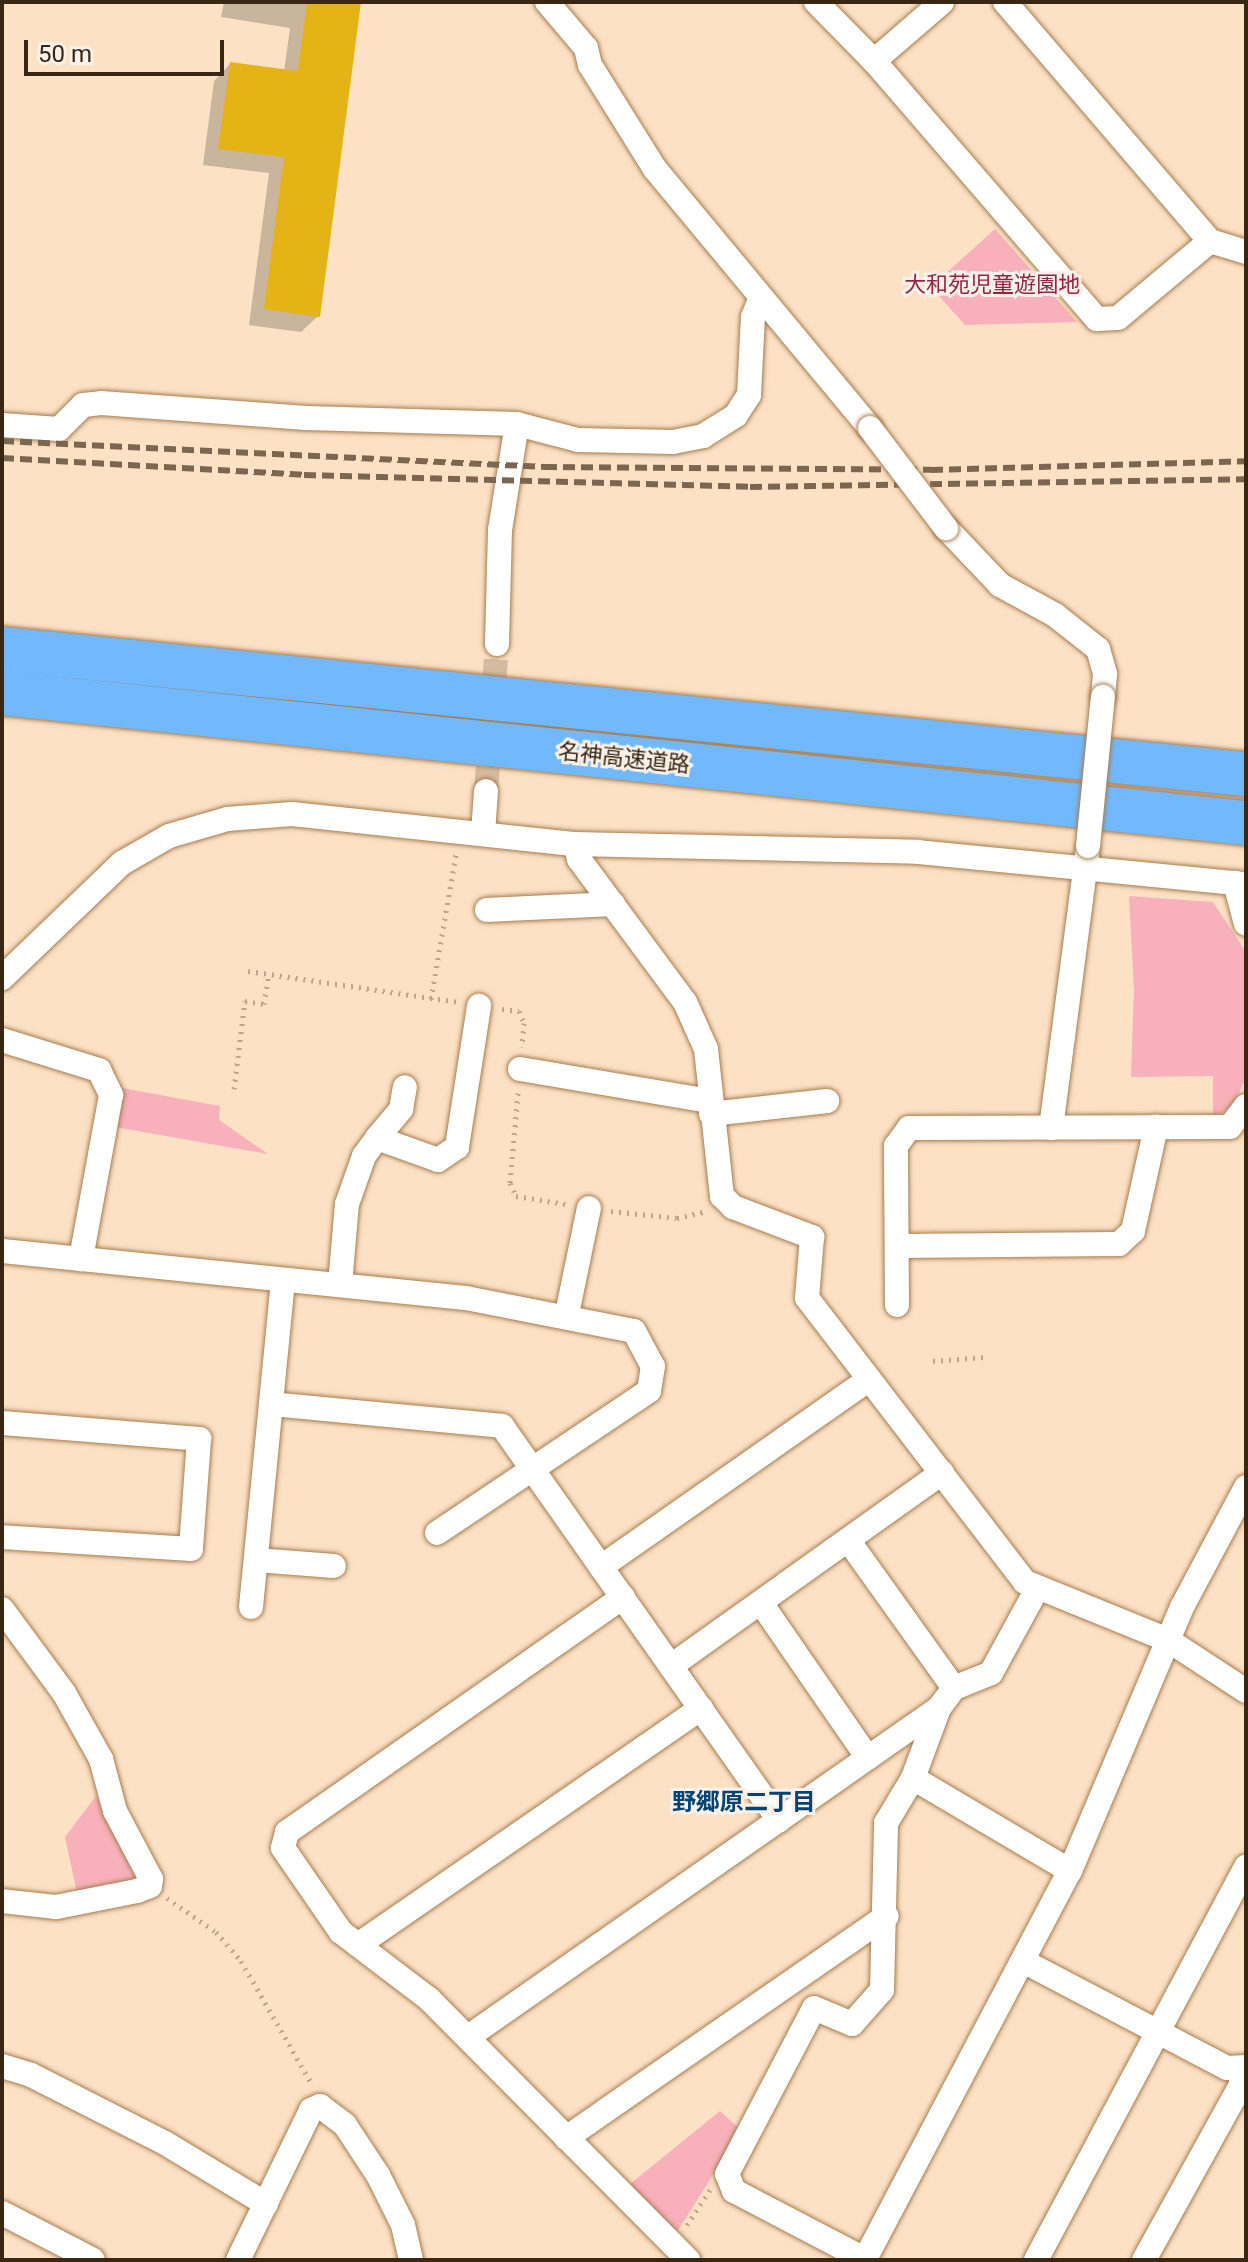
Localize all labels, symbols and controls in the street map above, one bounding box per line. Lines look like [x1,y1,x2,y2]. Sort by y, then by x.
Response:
scale bar [28,24,228,74]
text: 50 m [38,40,92,68]
park label: 大和苑児童遊園地 [904,272,1080,298]
street label: 名神高速道路 [557,738,691,778]
district label: 野郷原二丁目 [672,1789,816,1817]

